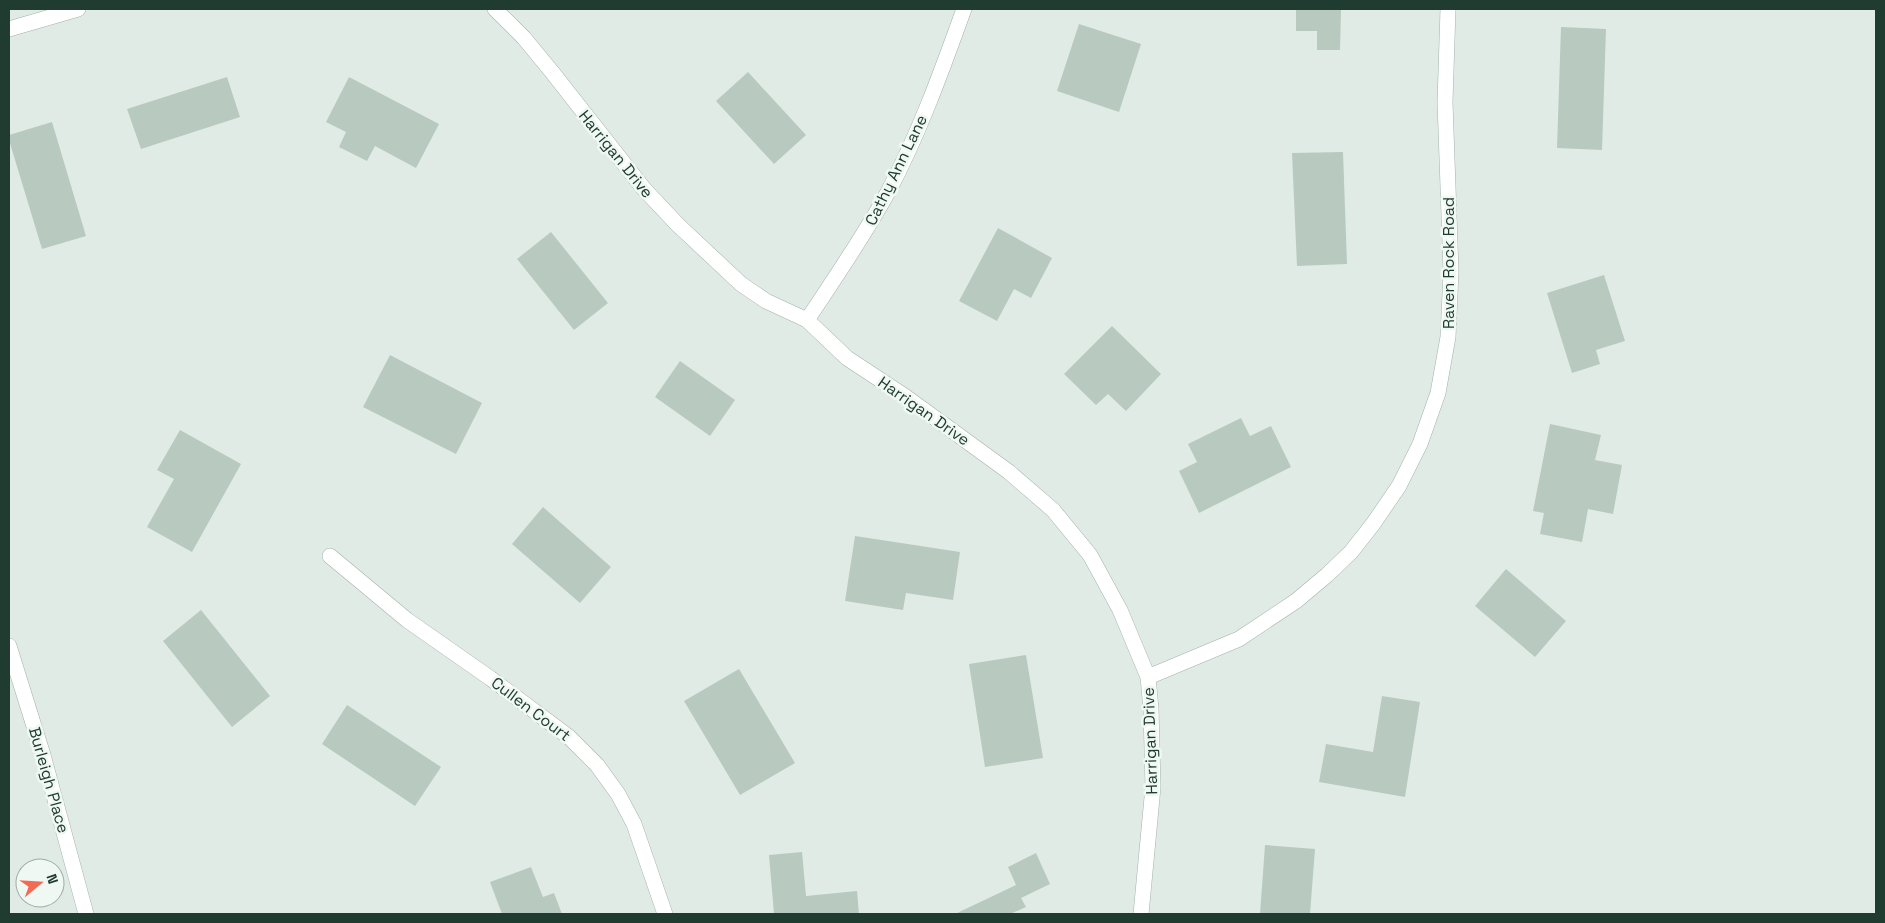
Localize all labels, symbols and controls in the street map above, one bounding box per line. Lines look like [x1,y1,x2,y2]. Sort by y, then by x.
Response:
street label: Harrigan Drive [574,106,658,202]
street label: Cathy Ann Lane [860,111,932,229]
street label: Raven Rock Road [1438,197,1459,329]
street label: Harrigan Drive [874,372,974,450]
street label: Cullen Court [487,672,575,746]
street label: Harrigan Drive [1138,687,1162,795]
street label: Burleigh Place [24,724,74,836]
north arrow [15,858,65,908]
text: N [42,872,62,886]

